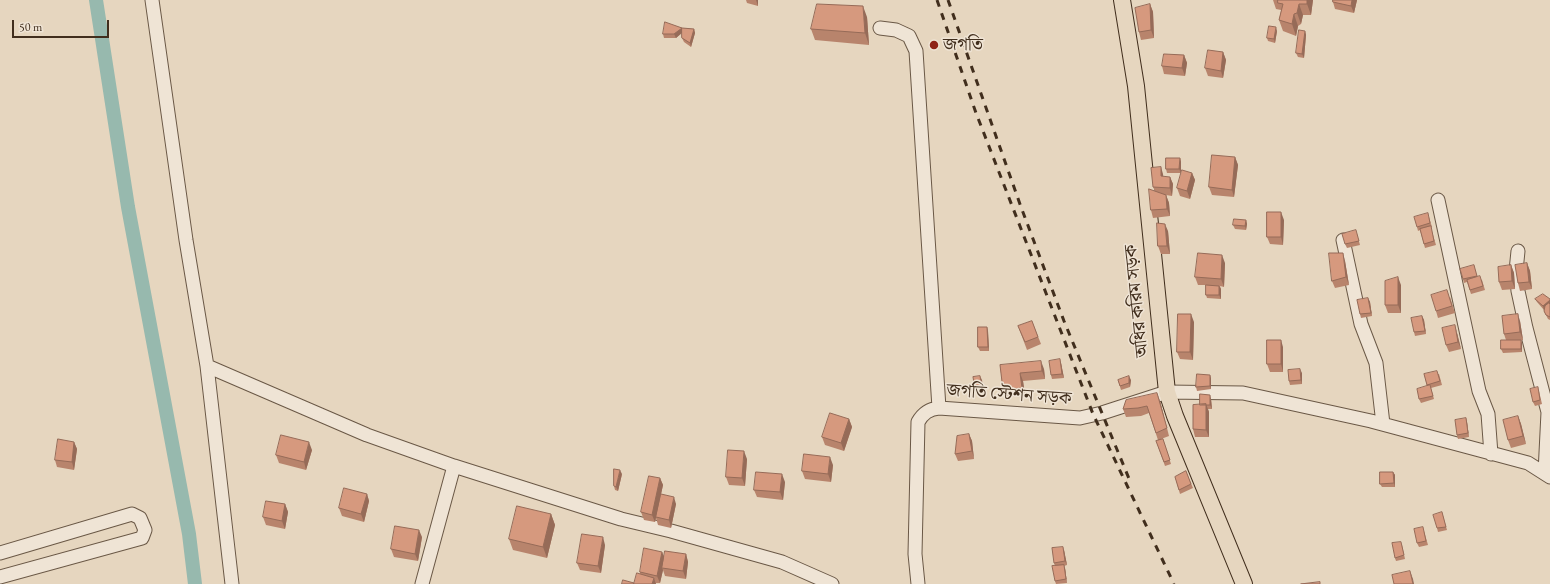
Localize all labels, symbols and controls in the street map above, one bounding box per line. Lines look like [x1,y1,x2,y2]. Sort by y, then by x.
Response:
scale bar [14,12,111,38]
text: 50 m [19,19,42,35]
place label: জগতি [943,34,983,56]
marker: জগতি [928,39,940,51]
street label: অধির করিম সড়ক [1120,243,1154,359]
street label: জগতি স্টেশন সড়ক [946,380,1072,410]

